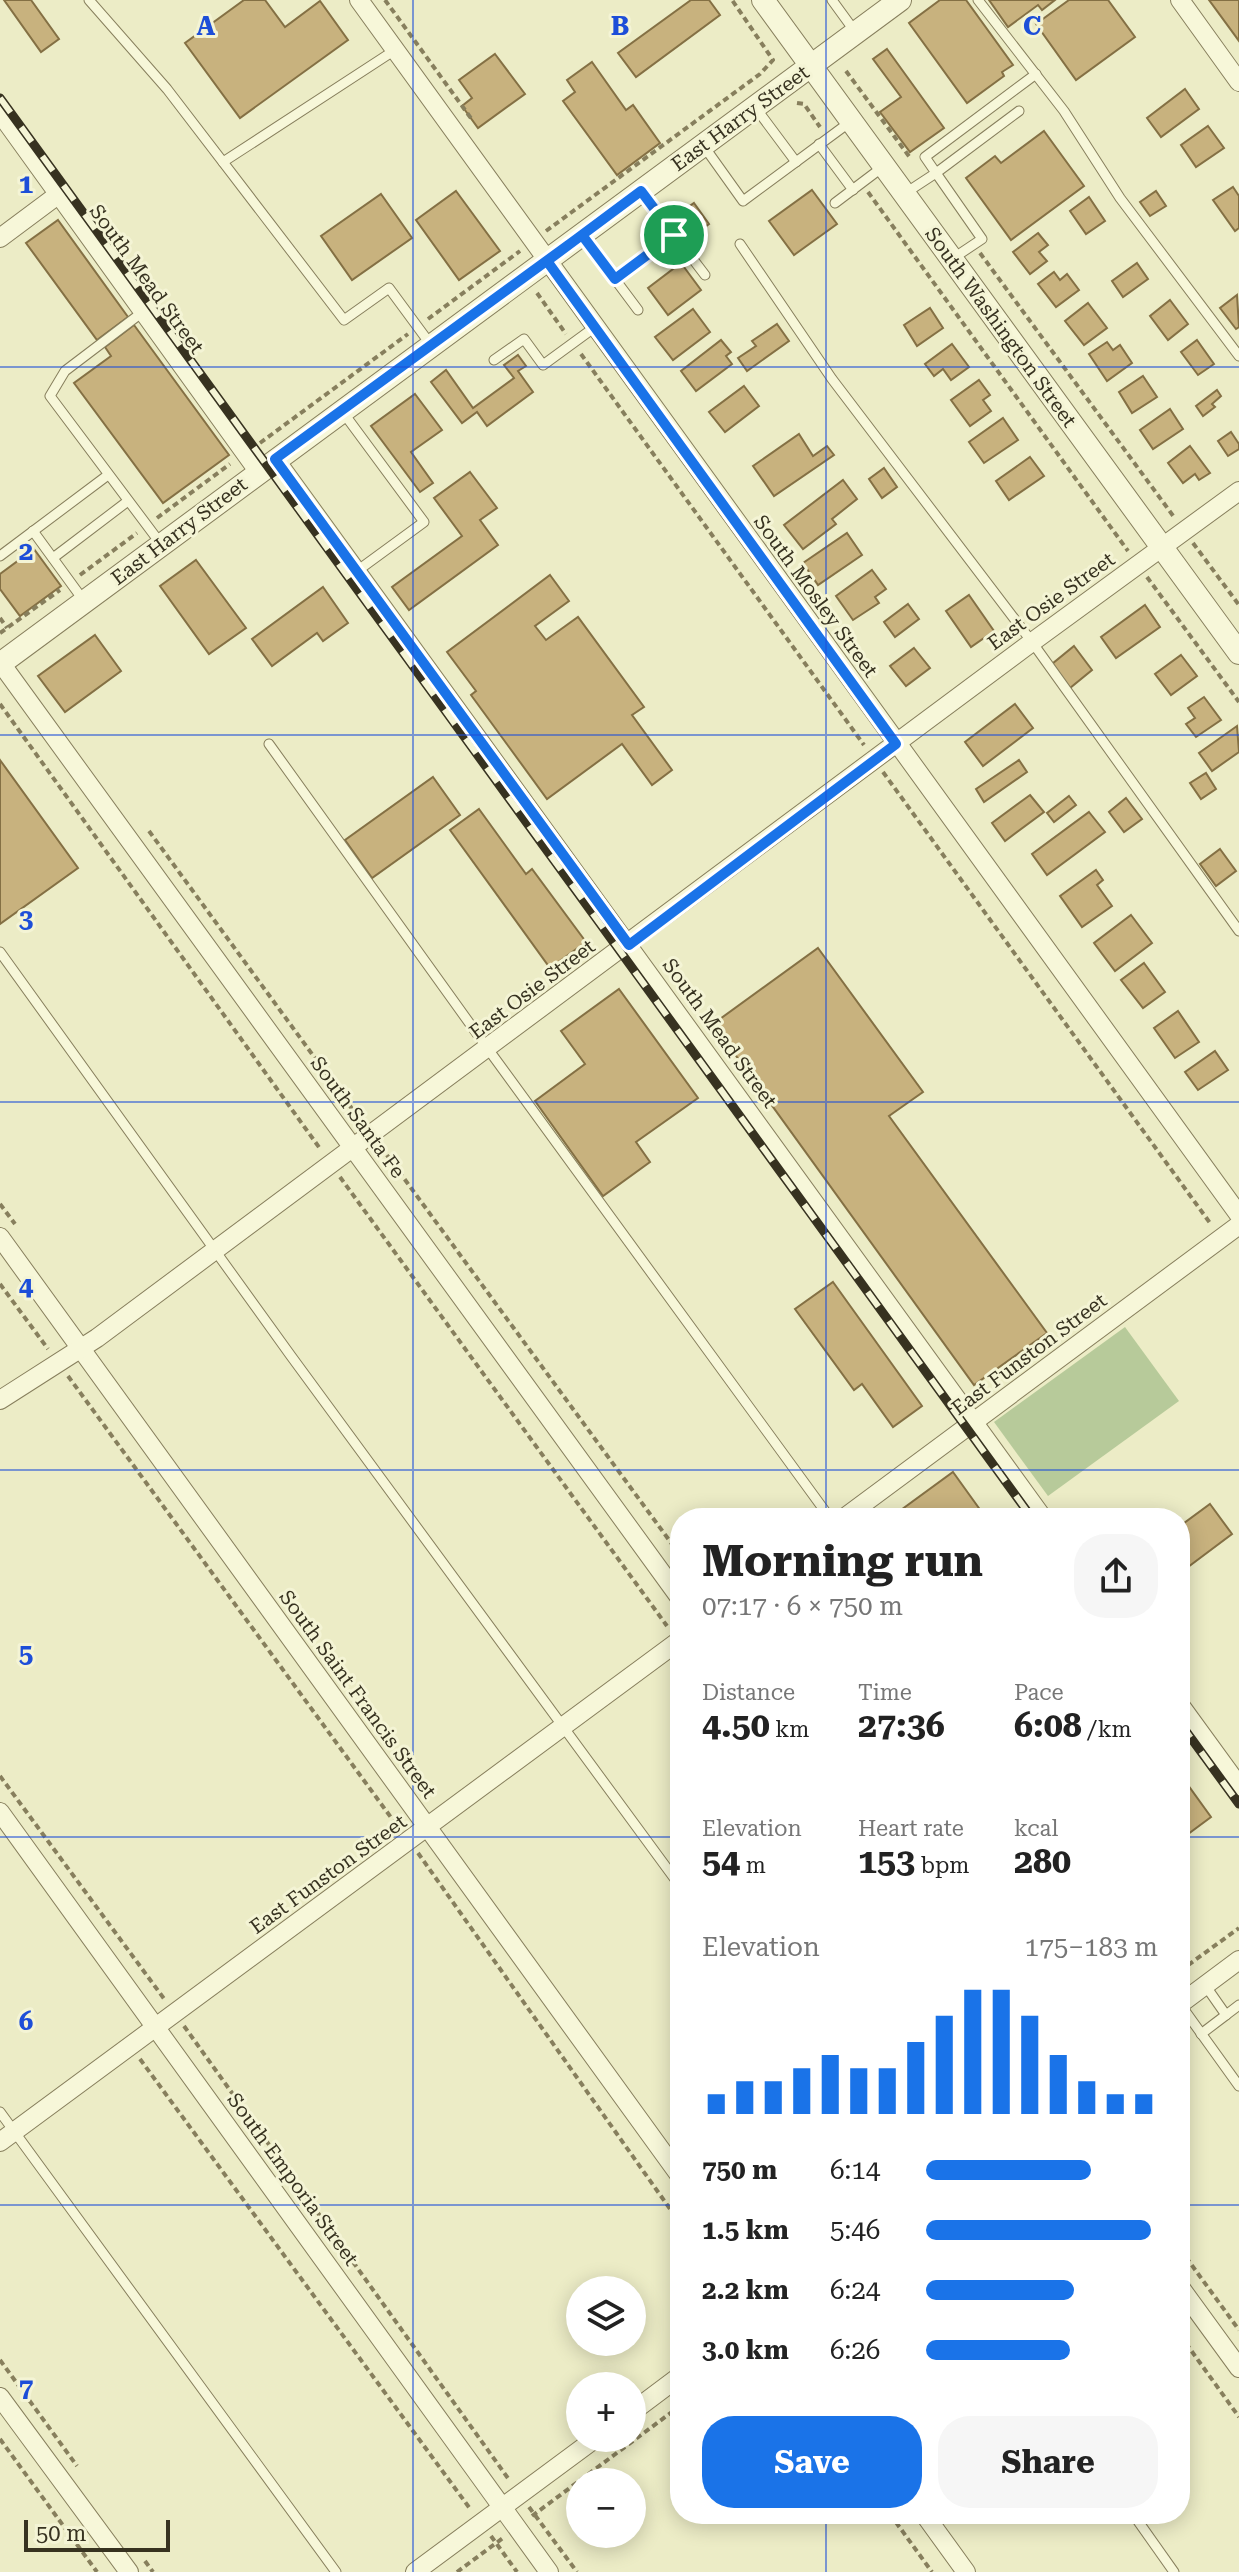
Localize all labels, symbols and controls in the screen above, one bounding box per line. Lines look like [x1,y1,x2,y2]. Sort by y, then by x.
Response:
text: A [197,11,216,41]
text: B [611,11,629,41]
text: C [1023,11,1041,41]
street label: East Harry Street [667,60,814,176]
text: 1 [19,169,33,199]
street label: South Mead Street [85,200,210,359]
pin [640,201,708,269]
icon: arrive [652,213,696,257]
street label: South Washington Street [920,222,1082,432]
street label: East Harry Street [106,472,252,590]
street label: South Mosley Street [749,510,883,682]
text: 2 [19,536,33,566]
street label: East Osie Street [983,547,1120,655]
text: 3 [19,904,33,934]
street label: East Osie Street [464,934,600,1044]
street label: South Mead Street [658,954,783,1113]
street label: South Santa Fe [306,1051,410,1183]
text: 4 [19,1271,34,1301]
street label: East Funston Street [947,1288,1112,1420]
button: share [1074,1534,1158,1618]
text: Morning run [702,1535,983,1587]
street label: South Saint Francis Street [274,1585,442,1803]
text: 07:17 · 6 × 750 m [702,1591,903,1621]
text: 5 [19,1639,33,1669]
text: Distance [702,1680,795,1705]
text: Time [858,1680,912,1705]
text: Pace [1014,1680,1064,1705]
text: 4.50 [702,1705,770,1745]
text: 27:36 [858,1705,945,1745]
text: 6:08 [1014,1705,1082,1745]
text: km [770,1717,809,1742]
text: /km [1082,1717,1132,1742]
street label: East Funston Street [245,1809,411,1939]
text: Elevation [702,1816,802,1841]
text: Heart rate [858,1816,964,1841]
text: kcal [1014,1816,1058,1841]
text: 54 [702,1841,740,1881]
text: 153 [858,1841,915,1881]
text: 280 [1014,1841,1071,1881]
text: m [740,1853,766,1878]
text: bpm [915,1853,969,1878]
text: Elevation [702,1932,820,1962]
text: 175–183 m [1025,1932,1158,1962]
text: 6 [19,2006,33,2036]
street label: South Emporia Street [222,2088,364,2270]
text: 750 m [702,2155,777,2185]
text: 6:14 [830,2155,880,2185]
text: 1.5 km [702,2215,789,2245]
text: 5:46 [830,2215,880,2245]
text: 2.2 km [702,2275,789,2305]
text: 6:24 [830,2275,880,2305]
map controls [566,2276,646,2548]
button: layers [566,2276,646,2356]
text: 3.0 km [702,2335,789,2365]
text: 6:26 [830,2335,880,2365]
button: + [566,2372,646,2452]
text: 7 [19,2373,33,2403]
button: Save [702,2416,922,2508]
button: Share [938,2416,1158,2508]
button: − [566,2468,646,2548]
scale bar [24,2516,170,2552]
text: 50 m [36,2521,86,2546]

